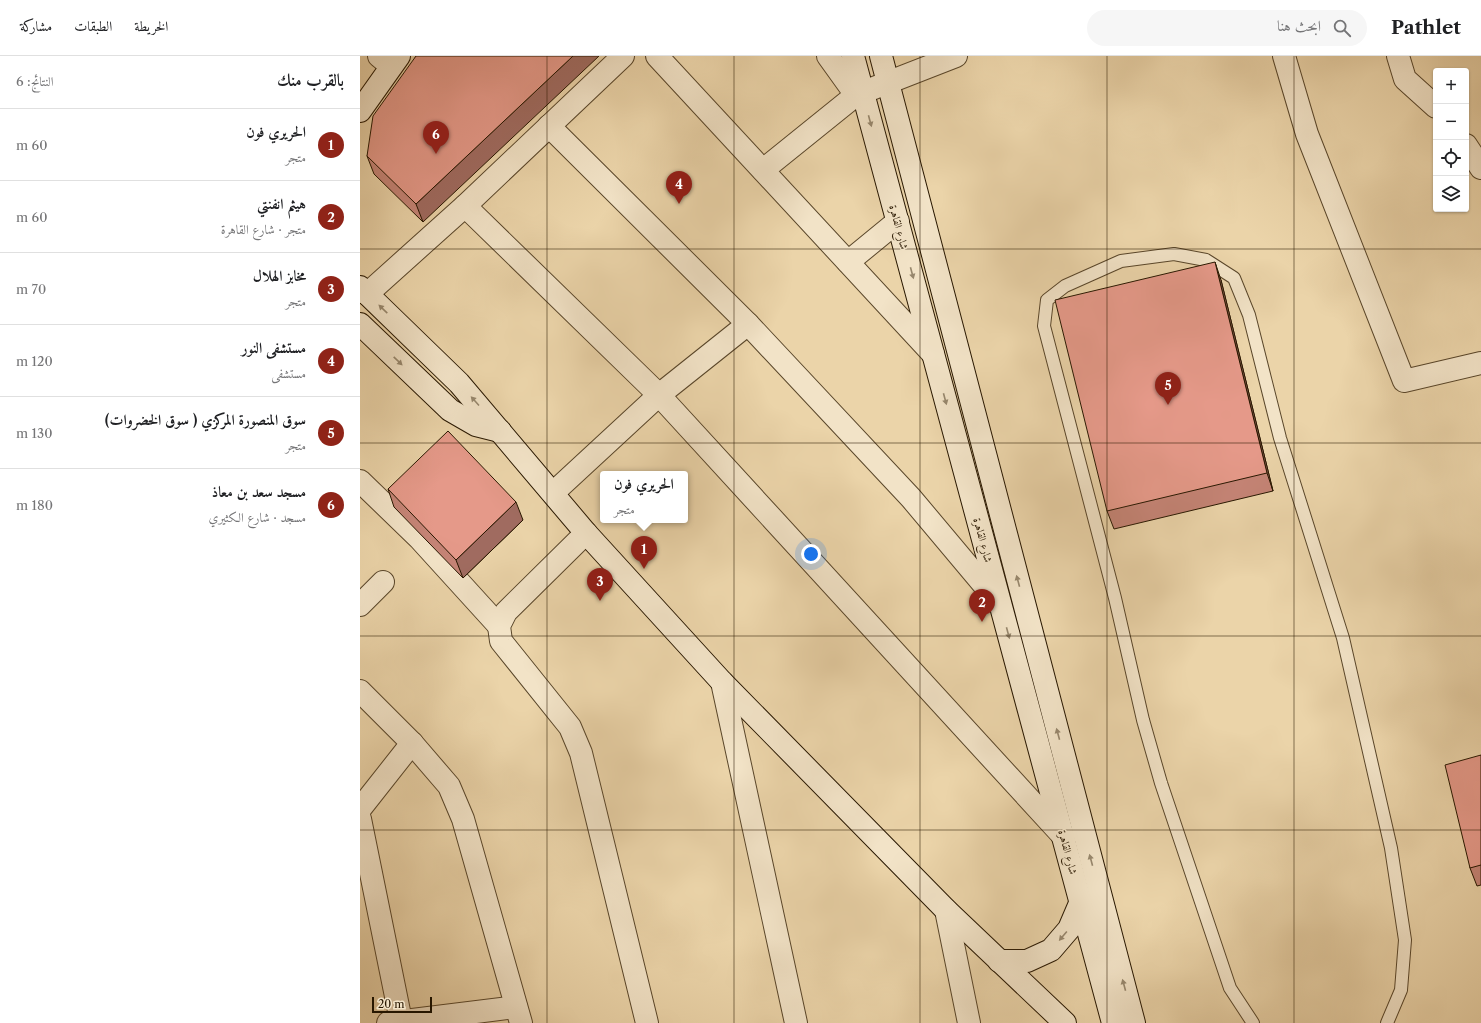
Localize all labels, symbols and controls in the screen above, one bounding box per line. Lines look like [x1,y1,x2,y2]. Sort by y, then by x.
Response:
search box [1087,10,1367,46]
text: ابحث هنا [1277,16,1321,35]
text: Pathlet [1391,16,1461,39]
text: مشاركة [20,17,52,35]
text: الطبقات [74,17,112,35]
text: الخريطة [134,17,168,35]
icon: search [1331,17,1353,39]
map controls [1433,68,1469,212]
button: + [1433,68,1469,104]
text: بالقرب منك [277,70,344,90]
text: النتائج: 6 [16,73,54,89]
button: − [1433,104,1469,140]
one-way arrow [867,115,873,127]
pin: 6 [423,121,449,154]
text: الحريري فون [246,122,306,141]
text: 60 m [16,137,47,153]
text: 1 [328,137,334,153]
button: locate [1433,140,1469,176]
text: متجر [285,149,306,165]
pin: 4 [666,171,692,204]
button: layers [1433,176,1469,212]
text: هيثم انفنتي [257,194,306,213]
street label: شارع القاهرة [883,203,912,252]
text: 60 m [16,209,47,225]
text: 2 [327,209,335,225]
text: متجر · شارع القاهرة [221,221,306,237]
text: مخابز الهلال [253,266,306,285]
one-way arrow [909,268,915,280]
text: 70 m [16,281,46,297]
text: 3 [327,281,335,297]
text: متجر [285,293,306,309]
one-way arrow [378,305,388,314]
text: مستشفى النور [241,338,306,357]
text: 120 m [16,353,53,369]
text: 4 [327,353,335,369]
one-way arrow [393,356,403,365]
text: مستشفى [271,365,306,381]
pin: 5 [1155,372,1181,405]
one-way arrow [943,393,949,405]
one-way arrow [471,396,480,406]
text: سوق المنصورة المركزي ( سوق الخضروات) [105,410,306,429]
text: 130 m [16,425,52,441]
text: 5 [327,425,335,441]
text: متجر [285,437,306,453]
popup [600,471,688,523]
text: الحريري فون [614,474,674,493]
text: مسجد سعد بن معاذ [211,482,306,501]
text: 180 m [16,497,53,513]
text: 6 [327,497,335,513]
text: متجر [614,501,635,517]
text: مسجد · شارع الكثيري [208,509,306,525]
street label: شارع القاهرة [967,516,996,565]
pin: 1 [631,536,657,569]
your location [801,544,821,564]
pin: 3 [587,568,613,601]
one-way arrow [1015,575,1021,587]
pin: 2 [969,589,995,622]
one-way arrow [1005,627,1011,639]
one-way arrow [1055,728,1061,740]
street label: شارع القاهرة [1052,828,1081,877]
one-way arrow [1088,853,1094,865]
one-way arrow [1059,930,1068,941]
one-way arrow [1121,979,1127,991]
scale bar [372,995,432,1014]
text: 20 m [378,997,404,1011]

